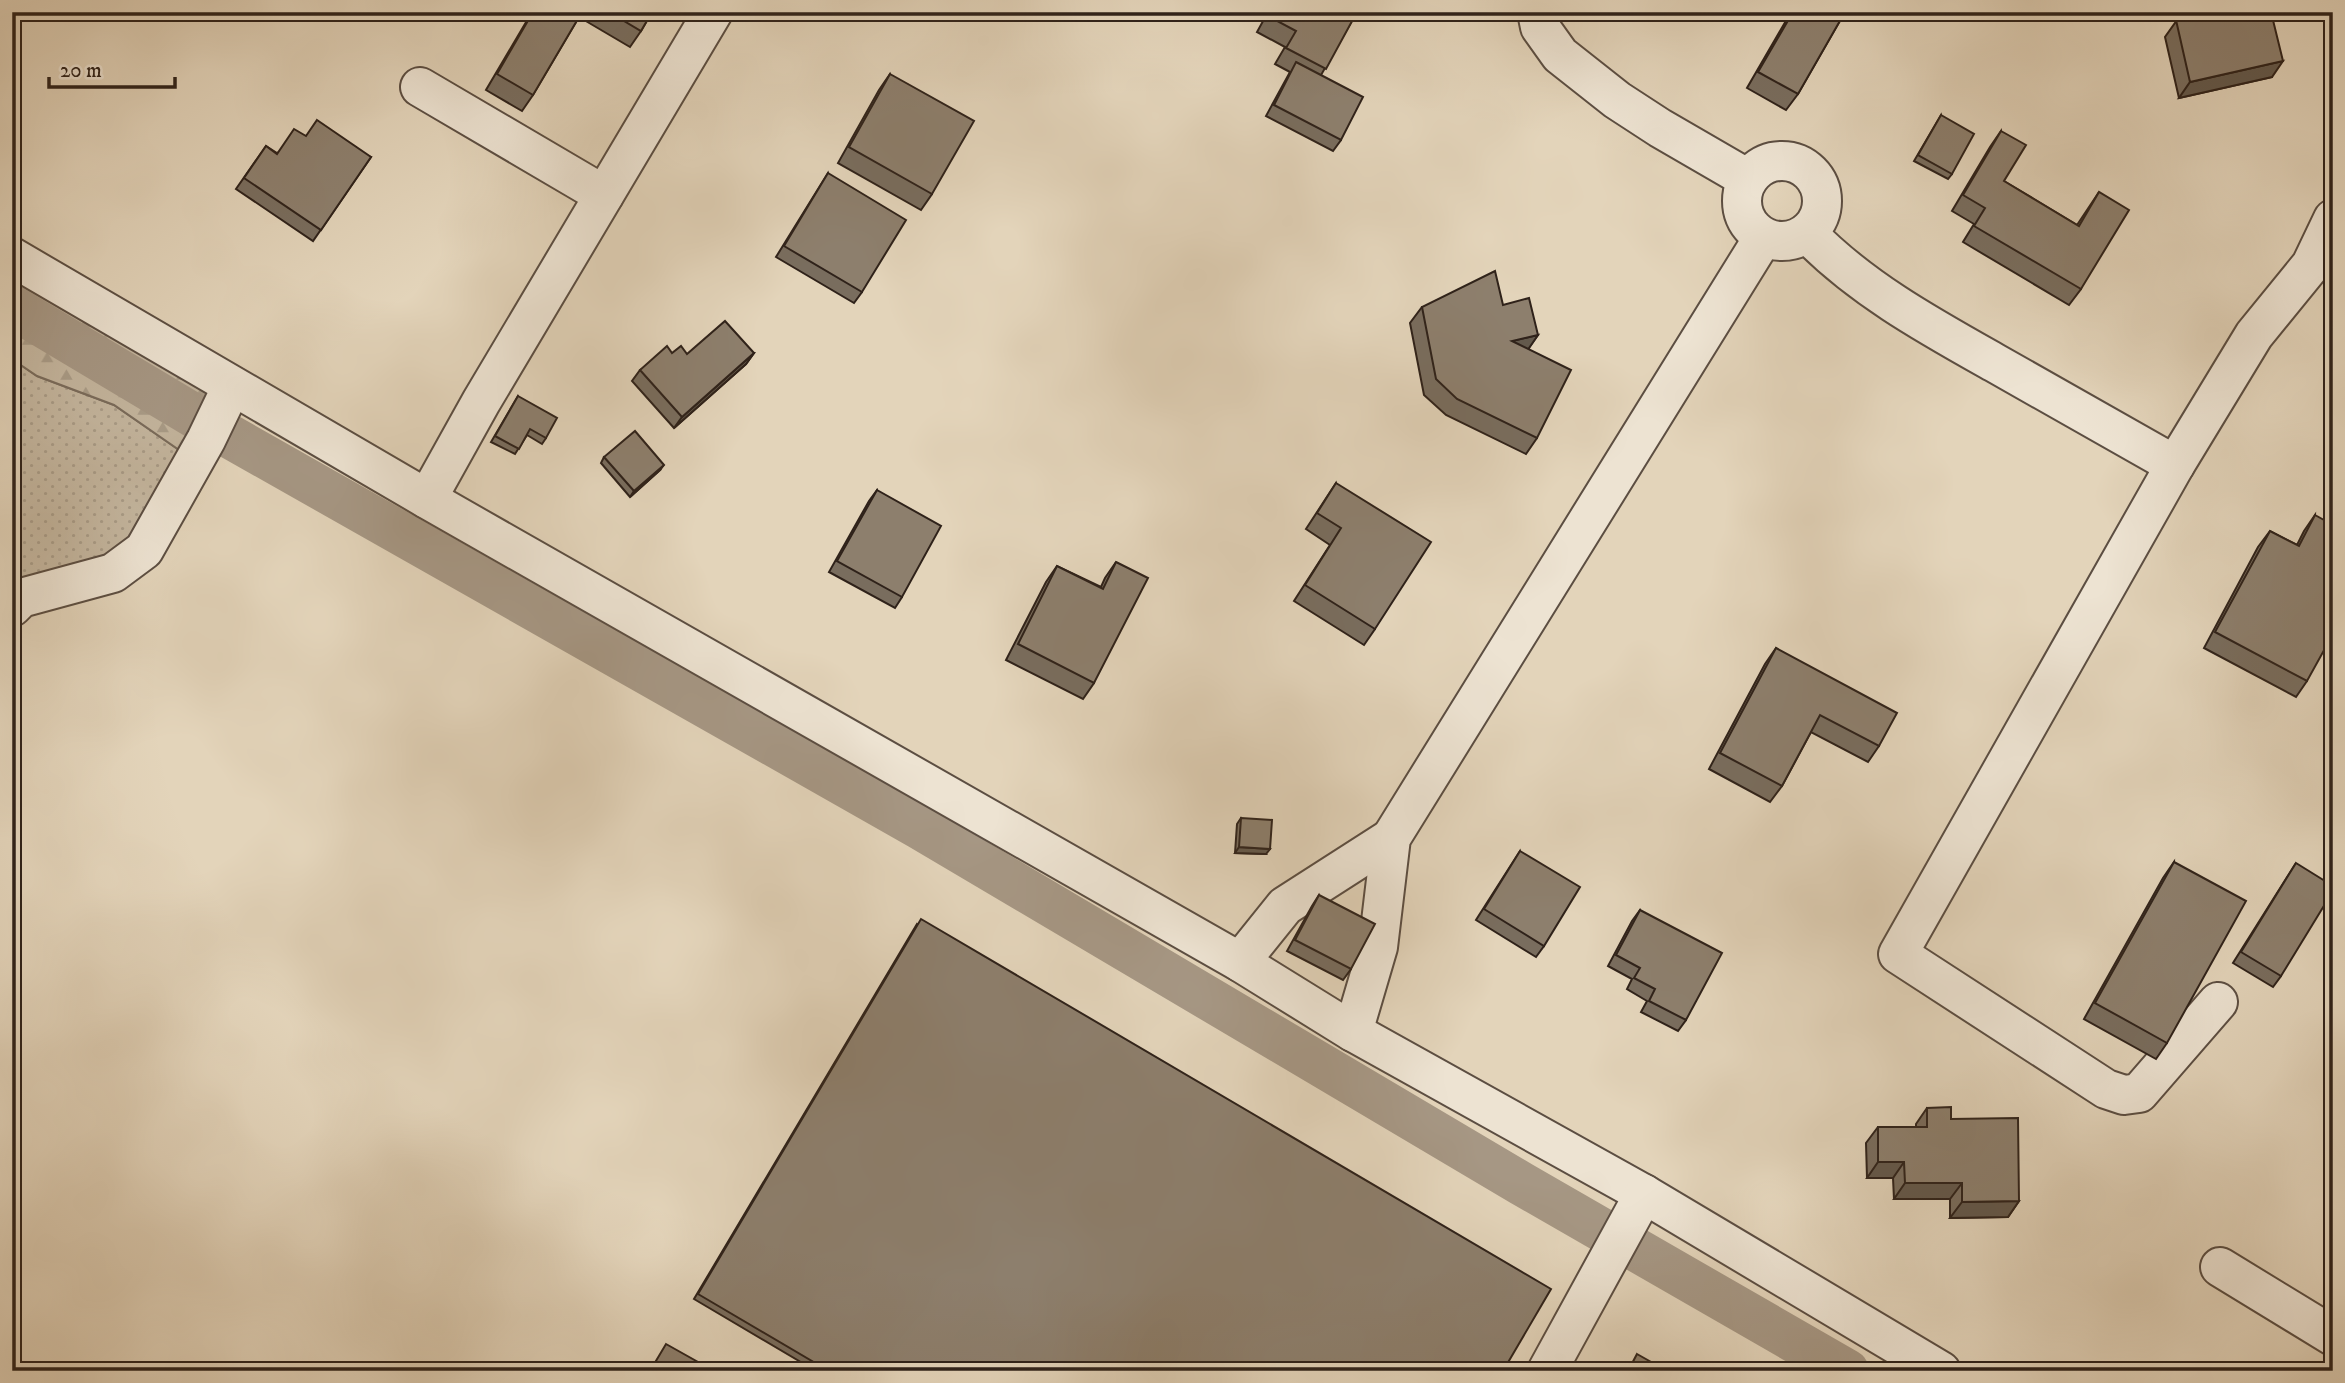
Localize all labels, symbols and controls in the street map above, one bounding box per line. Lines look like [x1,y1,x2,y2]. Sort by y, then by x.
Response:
scale bar [49,46,175,90]
text: 20 m [60,58,102,84]

